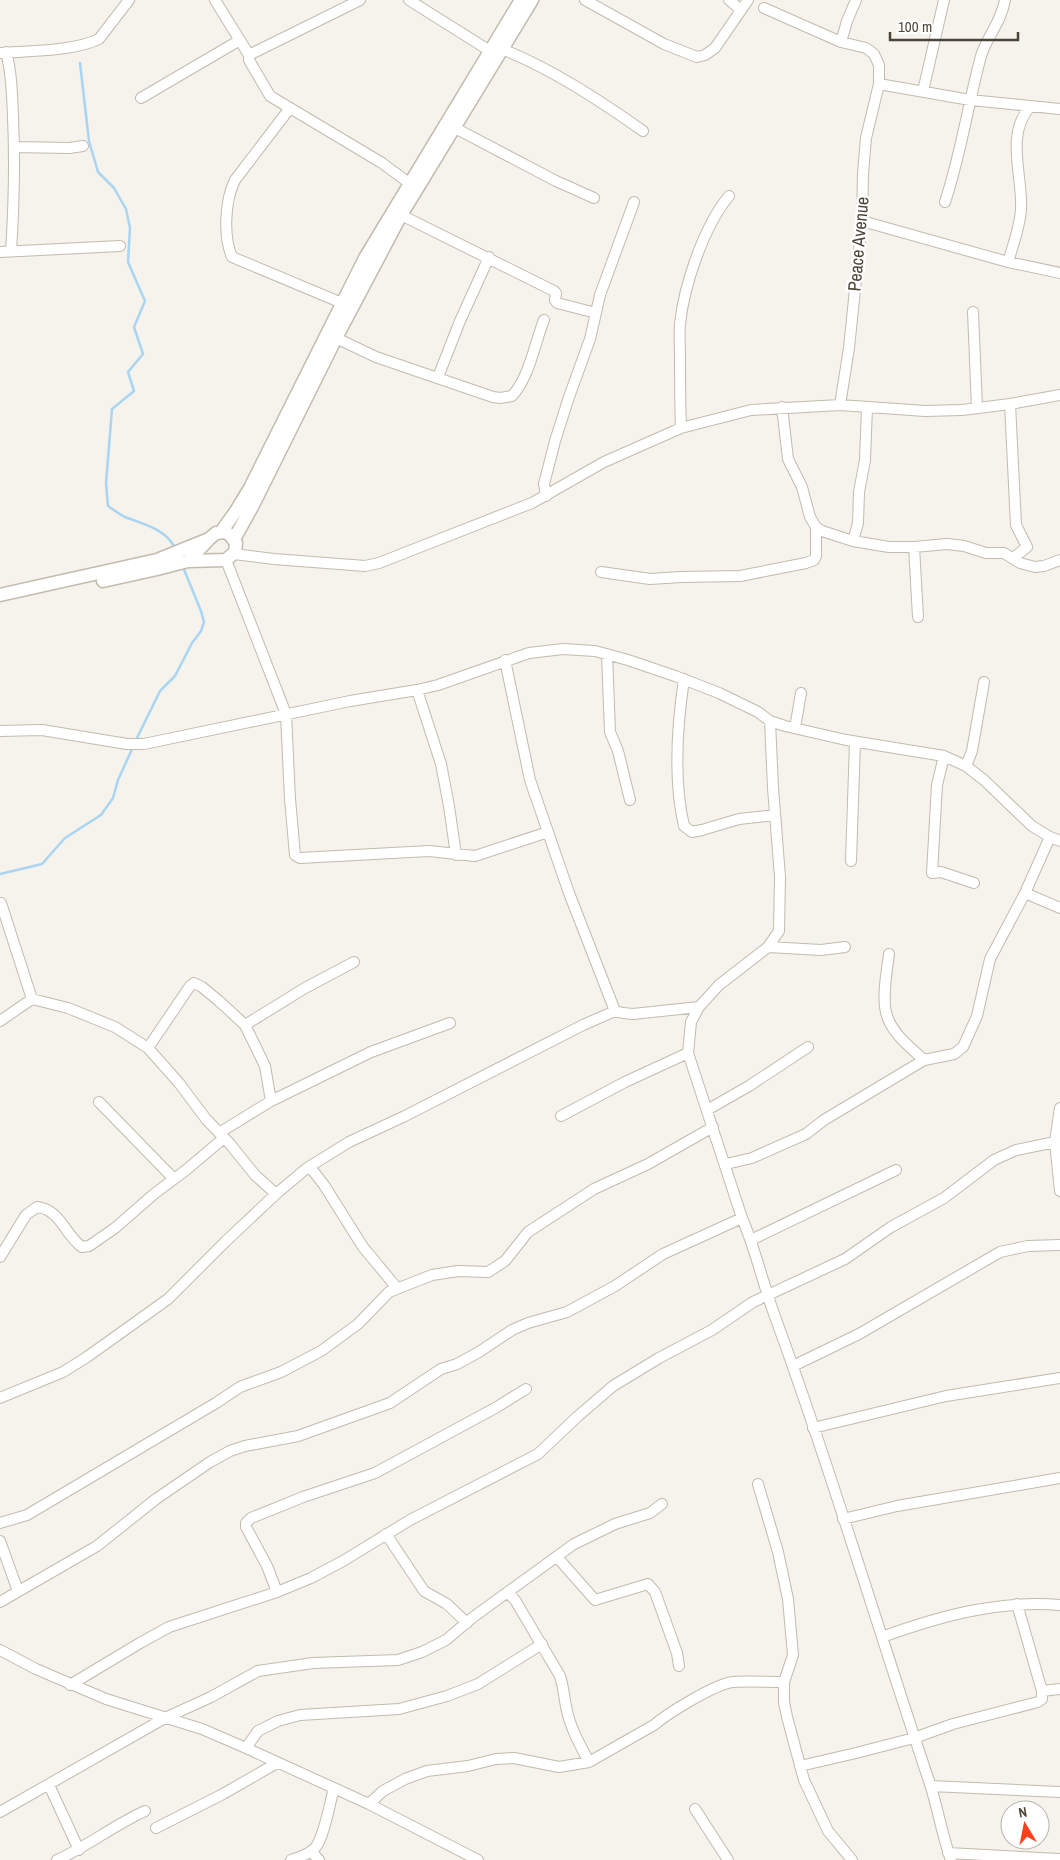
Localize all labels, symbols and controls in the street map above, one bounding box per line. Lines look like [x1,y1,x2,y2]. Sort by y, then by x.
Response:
scale bar [890,10,1018,42]
text: 100 m [898,16,932,37]
street label: Peace Avenue [841,196,875,292]
north arrow [1000,1800,1050,1850]
text: N [1017,1803,1028,1822]

